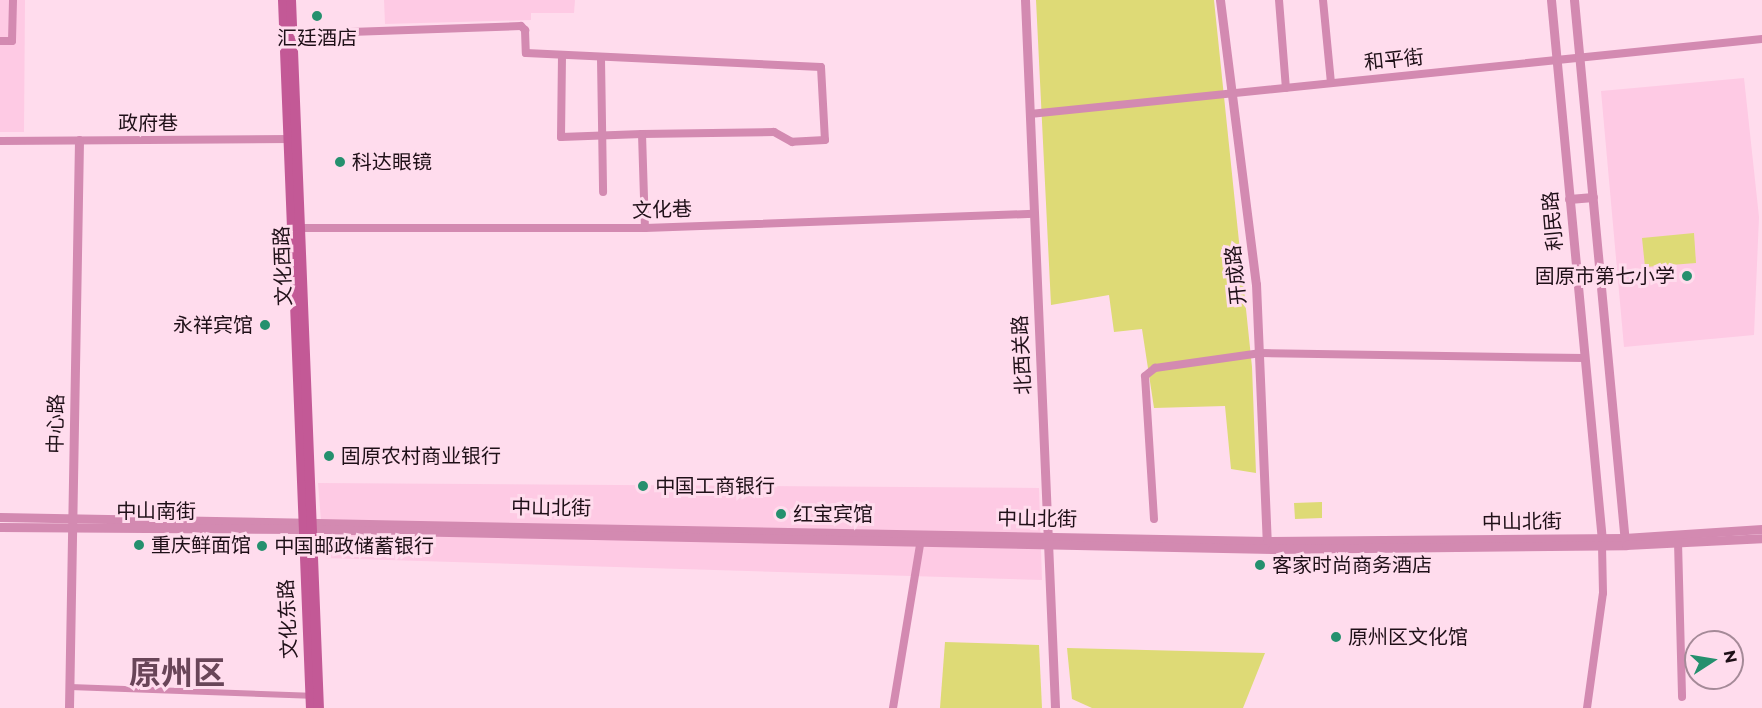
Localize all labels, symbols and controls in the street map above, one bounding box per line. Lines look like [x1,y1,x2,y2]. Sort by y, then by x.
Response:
marker: 汇廷酒店 [310,9,324,23]
place label: 汇廷酒店 [277,26,357,50]
street label: 和平街 [1363,45,1425,75]
street label: 政府巷 [118,111,178,135]
place label: 科达眼镜 [352,150,432,174]
marker: 科达眼镜 [333,155,347,169]
street label: 利民路 [1538,190,1568,252]
street label: 文化巷 [632,197,692,223]
street label: 文化西路 [270,226,296,306]
street label: 开成路 [1221,244,1251,306]
place label: 固原市第七小学 [1535,264,1675,288]
marker: 固原市第七小学 [1680,269,1694,283]
place label: 永祥宾馆 [173,313,253,337]
street label: 北西关路 [1008,314,1036,396]
marker: 永祥宾馆 [258,318,272,332]
street label: 中心路 [43,394,69,454]
place label: 固原农村商业银行 [341,444,501,468]
marker: 固原农村商业银行 [322,449,336,463]
place label: 中国工商银行 [655,474,775,498]
marker: 中国工商银行 [636,479,650,493]
street label: 中山北街 [511,495,591,521]
street label: 中山南街 [116,499,196,523]
place label: 红宝宾馆 [793,502,873,526]
street label: 中山北街 [997,506,1077,532]
marker: 红宝宾馆 [774,507,788,521]
street label: 中山北街 [1482,509,1562,535]
place label: 重庆鲜面馆 [151,533,251,557]
place label: 中国邮政储蓄银行 [274,534,434,558]
marker: 重庆鲜面馆 [132,538,146,552]
marker: 中国邮政储蓄银行 [255,539,269,553]
place label: 客家时尚商务酒店 [1272,553,1432,577]
marker: 客家时尚商务酒店 [1253,558,1267,572]
street label: 文化东路 [274,578,302,660]
place label: 原州区文化馆 [1348,625,1468,649]
marker: 原州区文化馆 [1329,630,1343,644]
north arrow [1684,630,1744,690]
text: N [1720,648,1741,665]
district label: 原州区 [129,654,225,692]

